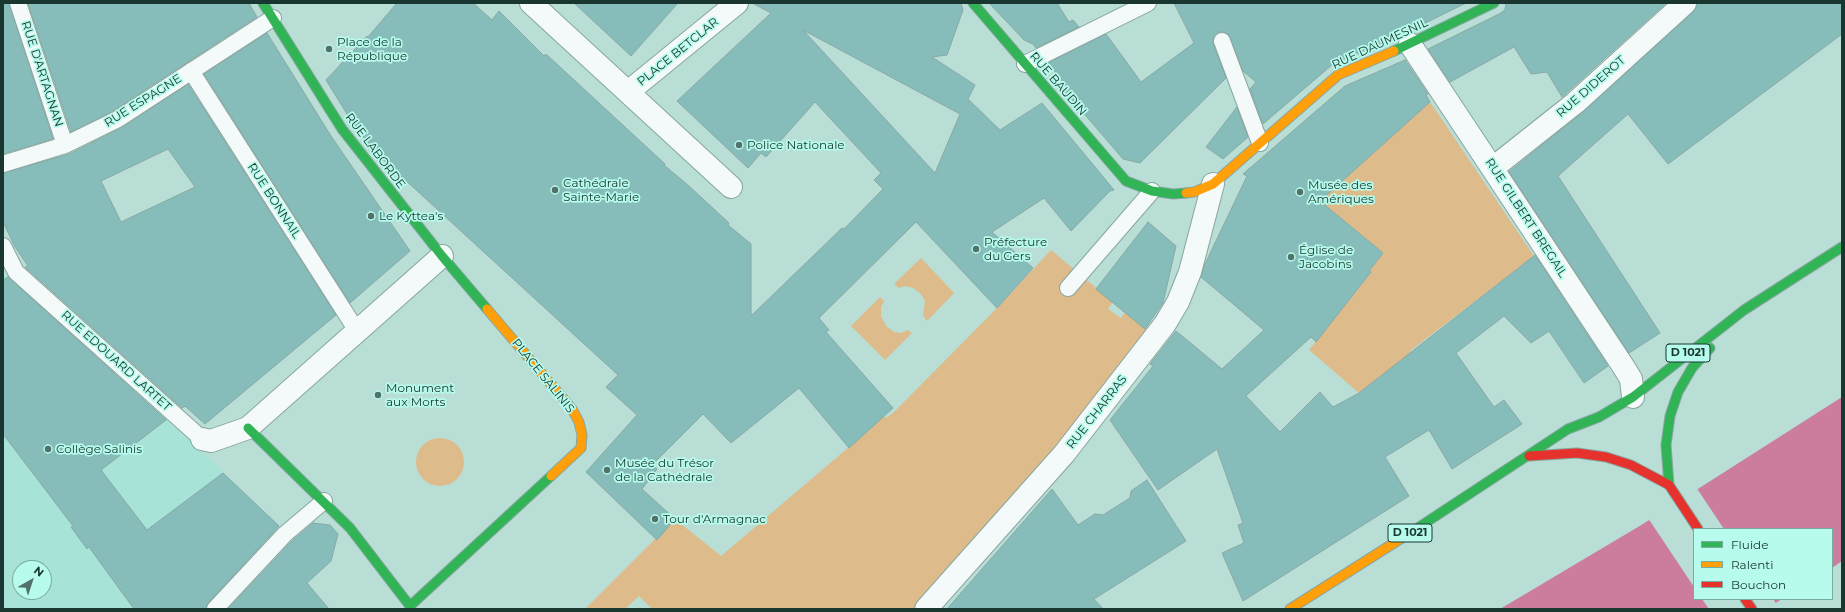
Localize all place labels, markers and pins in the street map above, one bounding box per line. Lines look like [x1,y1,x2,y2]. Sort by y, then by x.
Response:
place label: Place de la République [337,35,407,63]
marker: Place de la République [324,44,334,54]
place label: Police Nationale [747,138,845,152]
marker: Police Nationale [734,140,744,150]
place label: Cathédrale Sainte-Marie [563,176,639,204]
place label: Musée des Amériques [1308,178,1374,206]
marker: Cathédrale Sainte-Marie [550,185,560,195]
marker: Musée des Amériques [1295,187,1305,197]
place label: Le Kyttea's [379,209,443,223]
marker: Le Kyttea's [366,211,376,221]
place label: Préfecture du Gers [984,235,1047,263]
place label: Église de Jacobins [1299,243,1353,271]
marker: Préfecture du Gers [971,244,981,254]
marker: Église de Jacobins [1286,252,1296,262]
place label: Monument aux Morts [386,381,454,409]
marker: Monument aux Morts [373,390,383,400]
place label: Collège Salinis [56,442,142,456]
marker: Collège Salinis [43,444,53,454]
place label: Musée du Trésor de la Cathédrale [615,456,714,484]
marker: Musée du Trésor de la Cathédrale [602,465,612,475]
place label: Tour d'Armagnac [663,512,766,526]
marker: Tour d'Armagnac [650,514,660,524]

